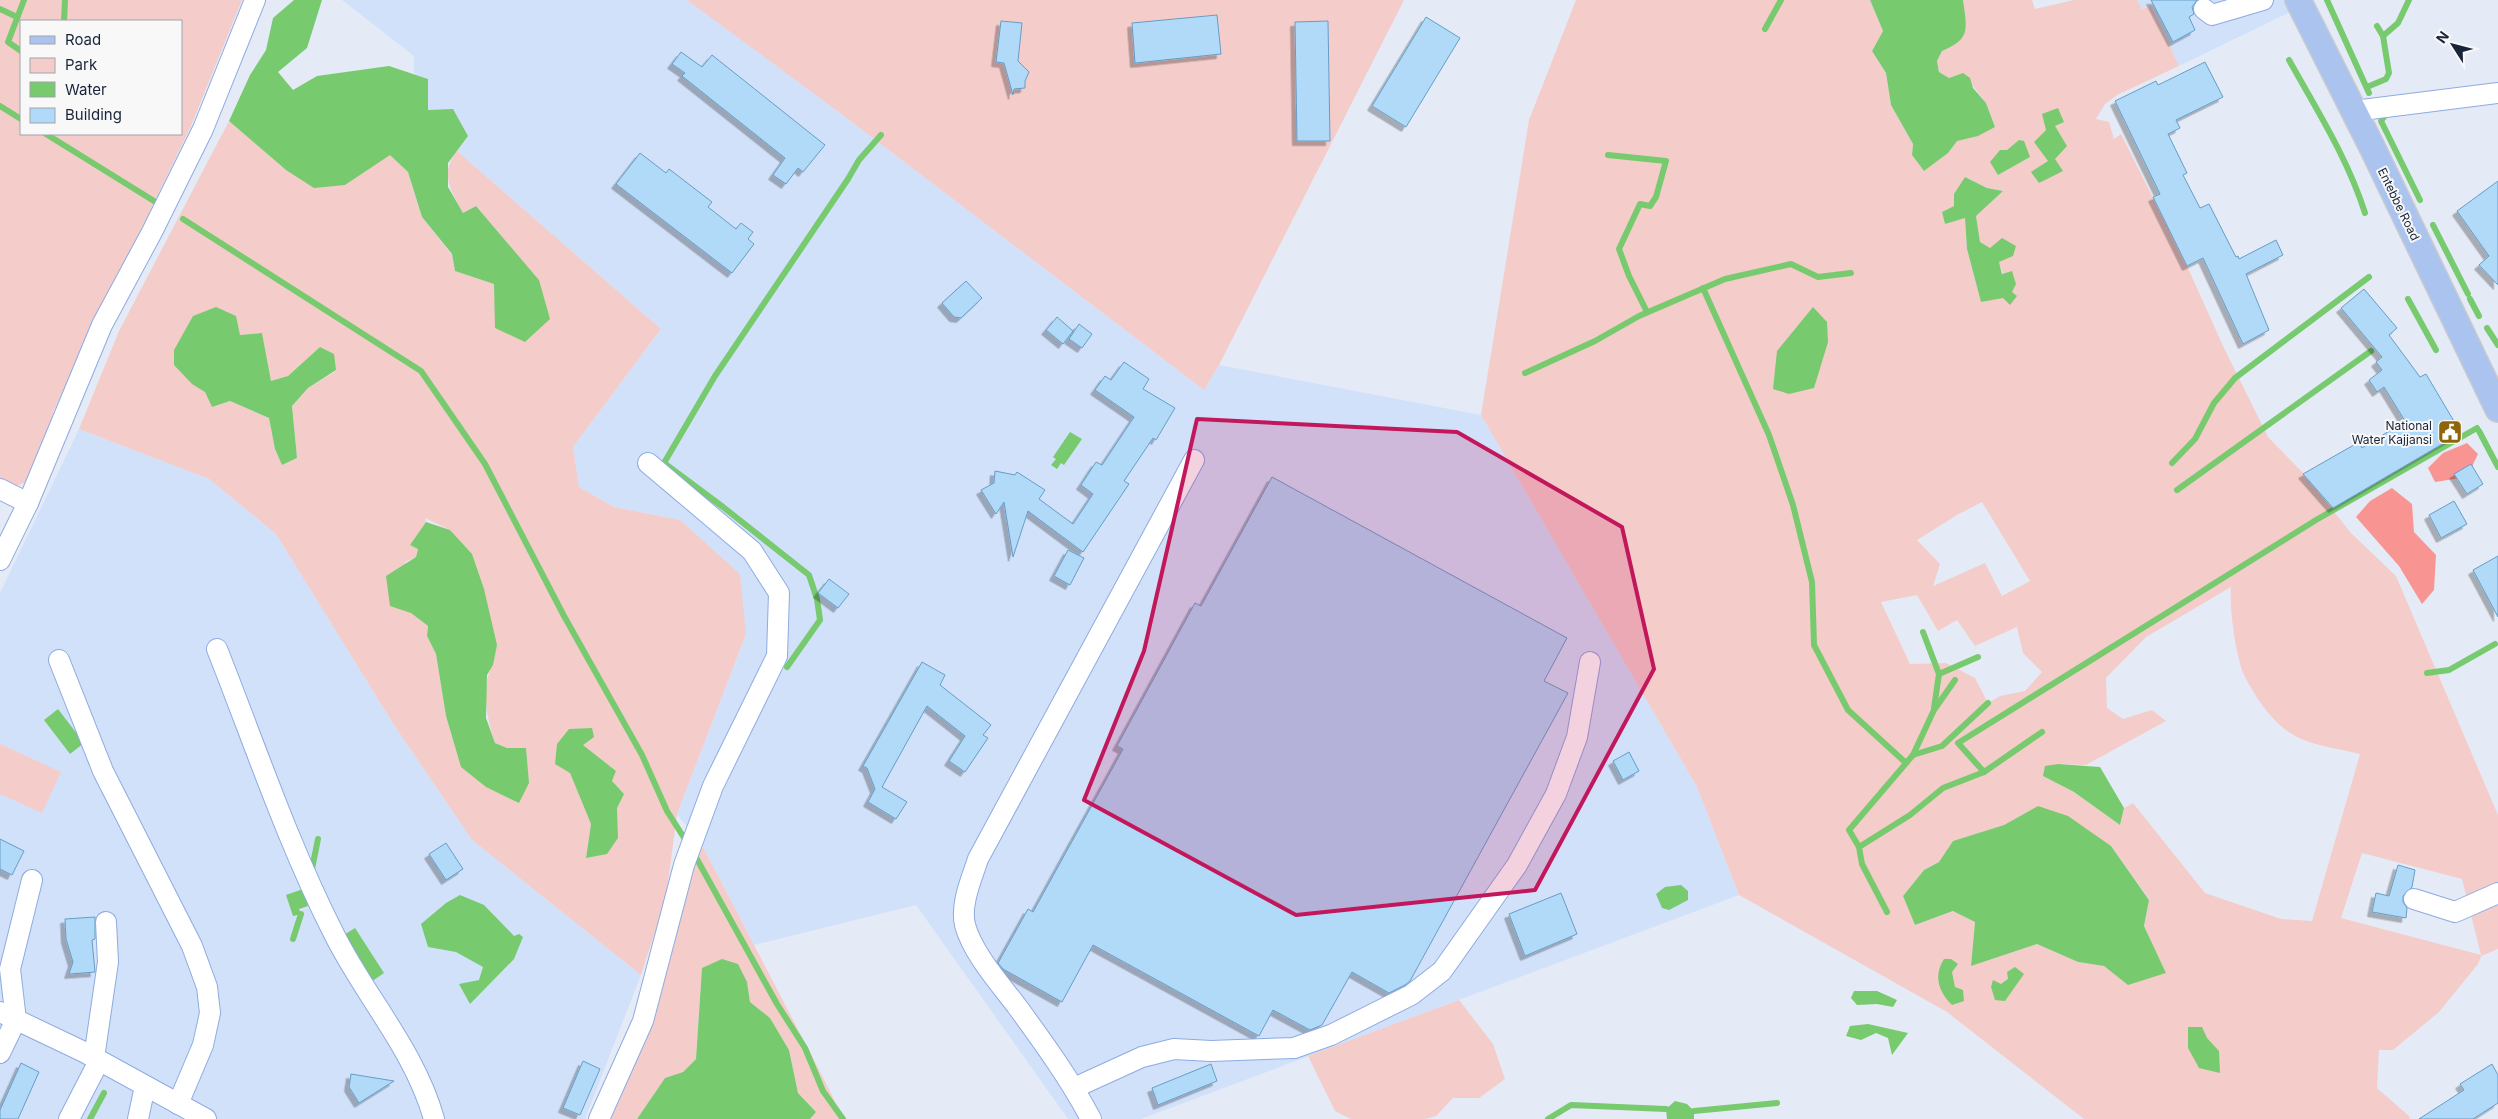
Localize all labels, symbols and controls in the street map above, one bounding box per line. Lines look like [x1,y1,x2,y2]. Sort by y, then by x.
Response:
legend [20,20,182,135]
north arrow [2428,20,2478,70]
text: N [2432,28,2452,46]
text: Road [65,30,101,49]
text: Park [65,55,98,74]
text: Water [65,80,107,99]
text: Building [65,105,122,124]
street label: Entebbe Road [2375,165,2423,243]
place label: National Water Kajjansi [2352,418,2432,447]
public building icon: National Water Kajjansi [2437,419,2463,445]

